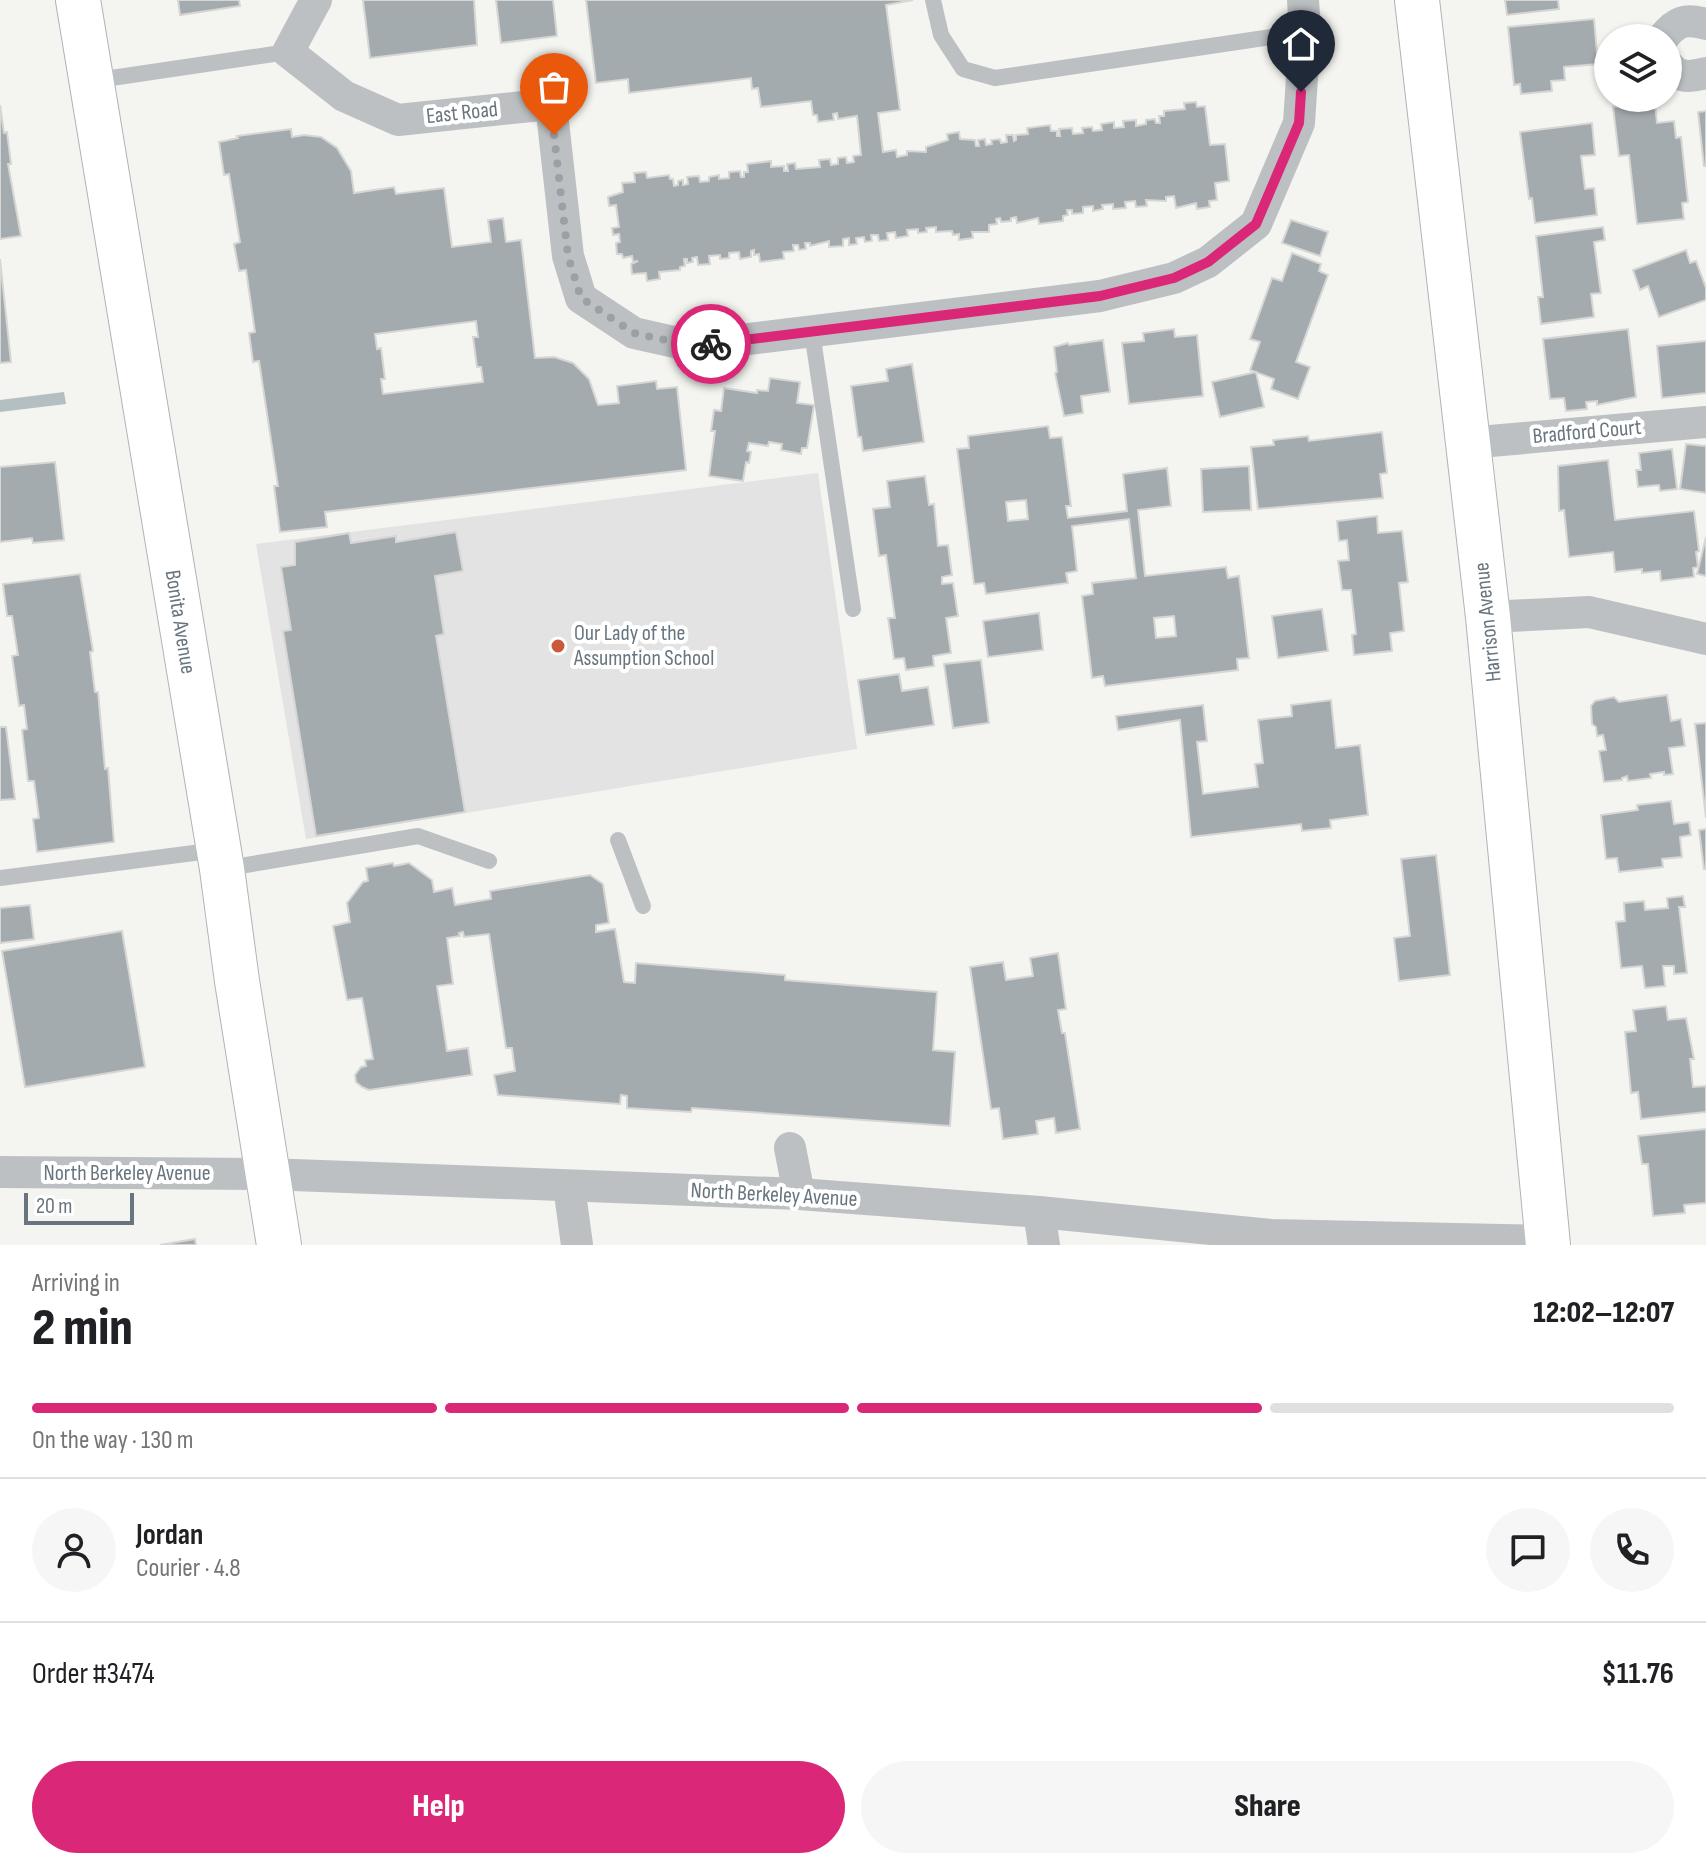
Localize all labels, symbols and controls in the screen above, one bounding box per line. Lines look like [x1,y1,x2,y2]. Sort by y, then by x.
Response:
pin [1267,10,1335,92]
icon: home [1279,22,1323,66]
map controls [1594,24,1682,112]
button: layers [1594,24,1682,112]
pin [520,53,588,135]
icon: bag [532,65,576,109]
street label: East Road [425,96,499,130]
courier [671,304,751,384]
icon: bike [689,322,733,366]
street label: Bradford Court [1531,414,1643,450]
street label: Harrison Avenue [1468,561,1508,683]
street label: Bonita Avenue [158,568,202,676]
place label: Our Lady of the Assumption School [573,620,714,672]
marker: Our Lady of the Assumption School [549,637,567,655]
street label: North Berkeley Avenue [44,1160,210,1187]
street label: North Berkeley Avenue [690,1177,858,1213]
scale bar [24,1189,134,1225]
text: 20 m [36,1193,73,1220]
text: Arriving in [32,1268,120,1299]
text: 12:02–12:07 [1533,1295,1674,1331]
text: 2 min [32,1297,133,1360]
text: On the way · 130 m [32,1425,194,1456]
button: person [32,1508,116,1592]
button: chat [1486,1508,1570,1592]
button: phone [1590,1508,1674,1592]
text: Jordan [136,1517,203,1553]
text: Courier · 4.8 [136,1553,241,1584]
text: Order #3474 [32,1656,154,1692]
text: $11.76 [1602,1656,1674,1692]
button: Help [32,1761,845,1853]
button: Share [861,1761,1674,1853]

